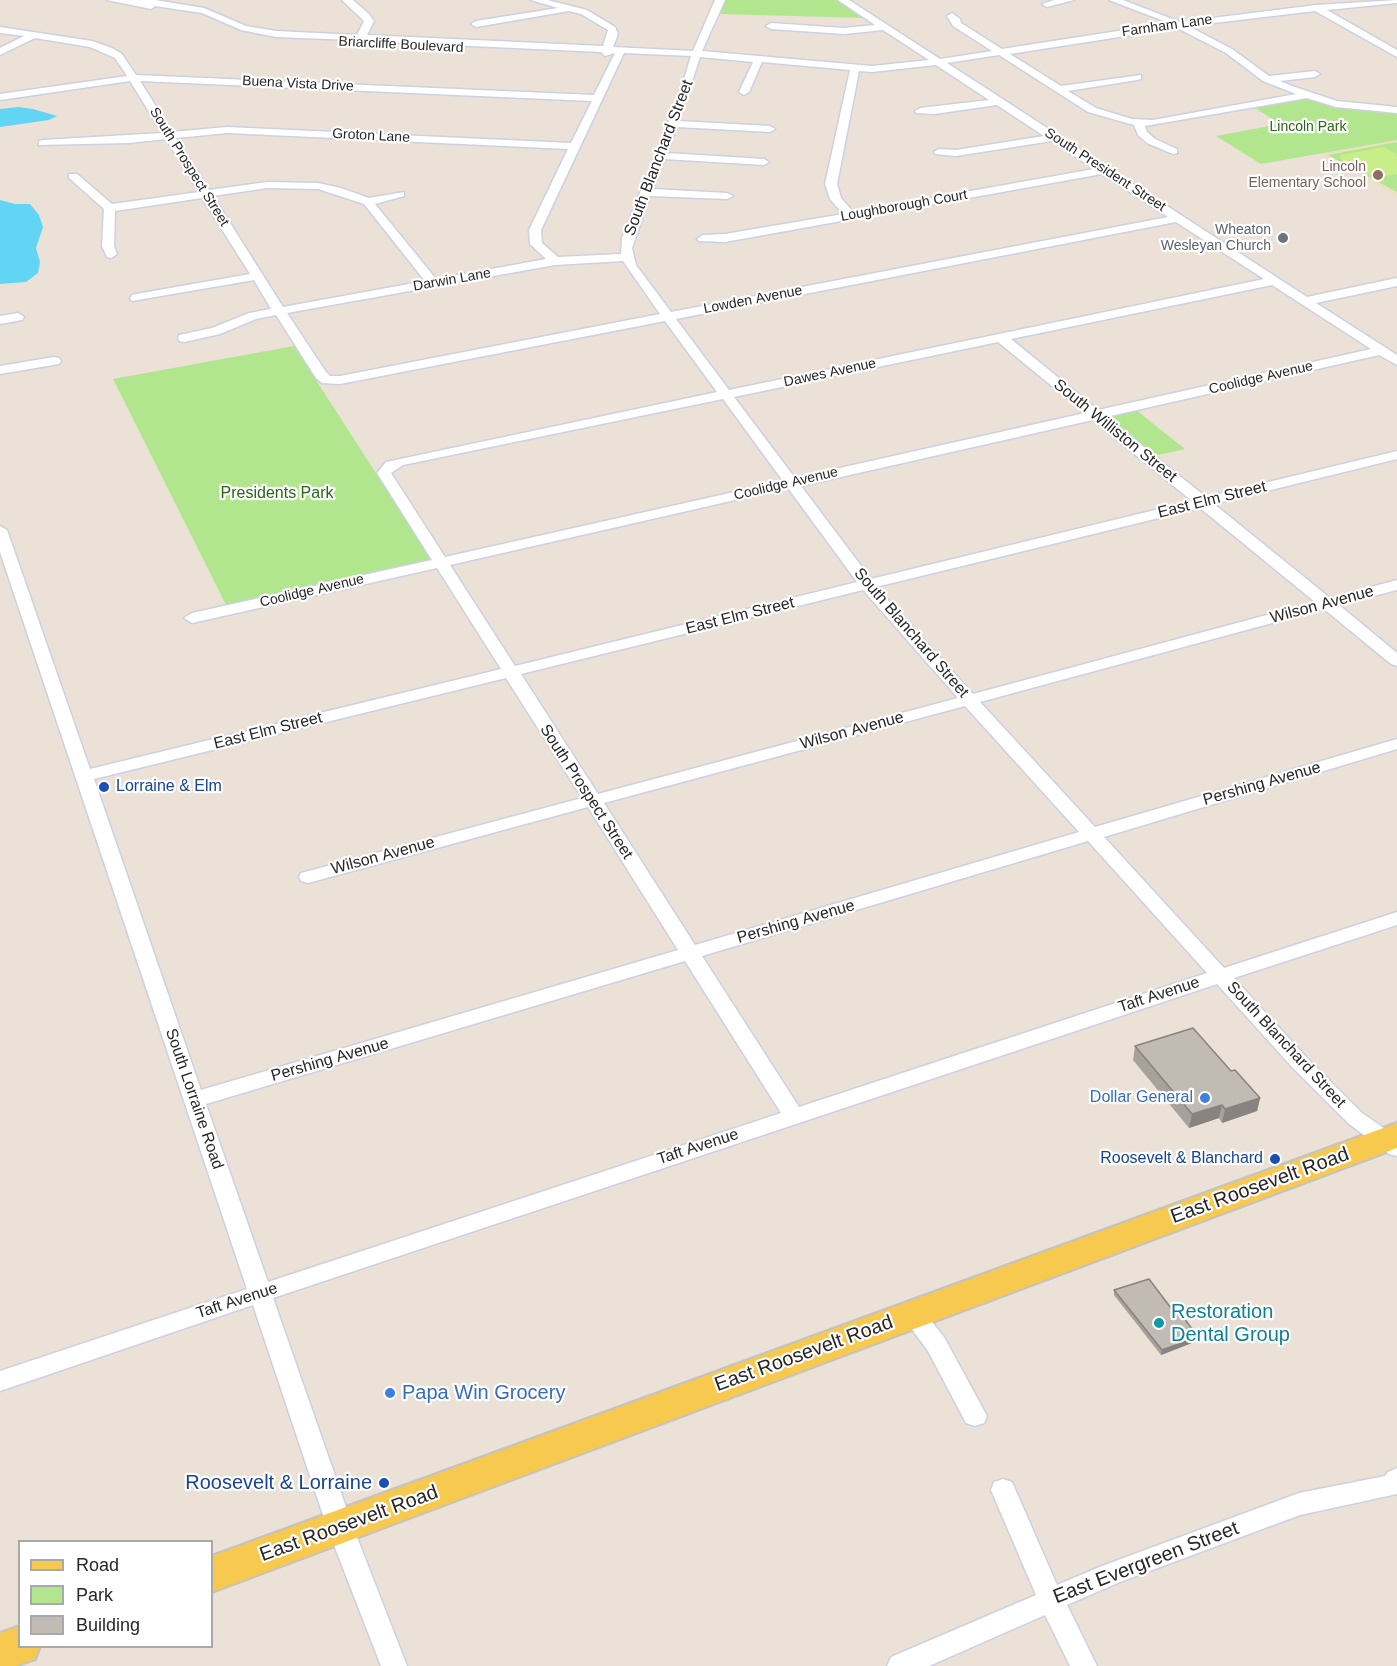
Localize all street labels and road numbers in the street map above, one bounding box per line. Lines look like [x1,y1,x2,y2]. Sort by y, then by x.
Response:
street label: Farnham Lane [1121,11,1213,41]
street label: Briarcliffe Boulevard [338,33,464,57]
street label: Buena Vista Drive [242,73,354,95]
street label: South Blanchard Street [620,77,698,239]
street label: South Prospect Street [146,104,232,230]
street label: South President Street [1041,125,1169,215]
street label: Groton Lane [332,126,410,146]
street label: Loughborough Court [839,187,969,225]
street label: Darwin Lane [412,265,492,295]
street label: Lowden Avenue [702,282,804,318]
street label: Dawes Avenue [782,355,878,391]
street label: Coolidge Avenue [1207,358,1315,398]
street label: South Williston Street [1050,375,1180,487]
street label: Coolidge Avenue [732,464,840,504]
street label: East Elm Street [1156,477,1268,523]
street label: South Blanchard Street [849,564,973,702]
street label: Coolidge Avenue [258,571,366,611]
street label: Wilson Avenue [1268,582,1376,628]
street label: East Elm Street [684,593,796,639]
street label: East Elm Street [212,708,324,754]
street label: Wilson Avenue [798,708,906,754]
street label: South Prospect Street [535,721,637,863]
street label: Pershing Avenue [1201,758,1323,810]
street label: Wilson Avenue [329,833,437,879]
street label: Pershing Avenue [735,896,857,948]
street label: Taft Avenue [1116,973,1202,1017]
street label: South Blanchard Street [1223,978,1349,1112]
street label: South Lorraine Road [161,1026,227,1172]
street label: Pershing Avenue [269,1034,391,1086]
street label: Taft Avenue [655,1125,741,1169]
street label: East Roosevelt Road [1168,1143,1352,1229]
street label: Taft Avenue [194,1279,280,1323]
street label: East Roosevelt Road [712,1311,896,1397]
street label: East Roosevelt Road [257,1481,441,1567]
street label: East Evergreen Street [1050,1517,1242,1609]

